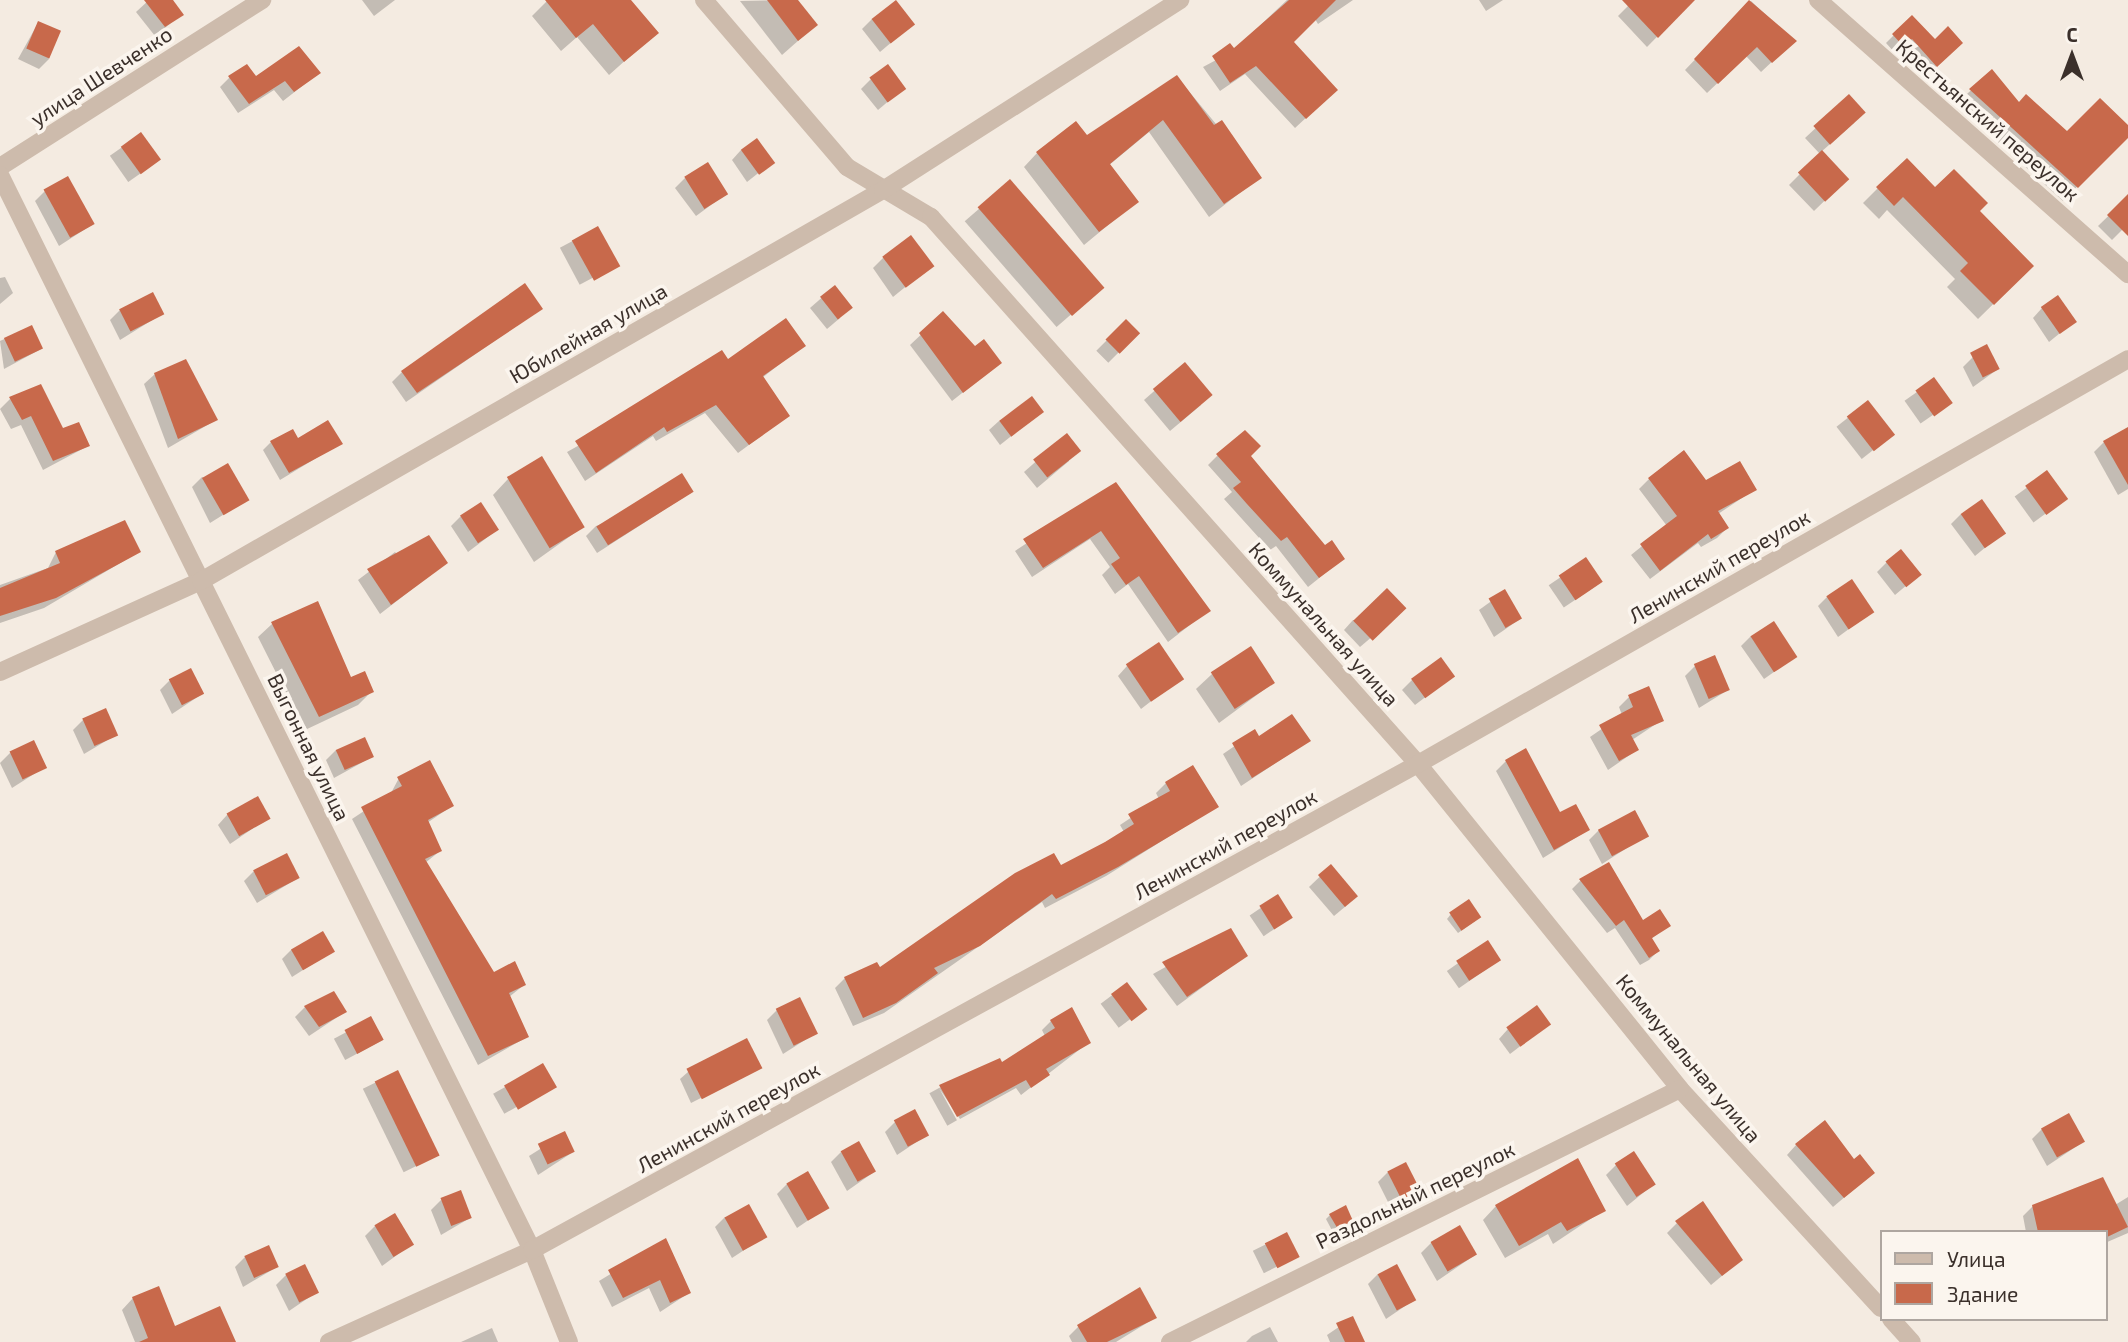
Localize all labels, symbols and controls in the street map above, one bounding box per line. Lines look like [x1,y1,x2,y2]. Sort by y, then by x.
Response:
street label: улица Шевченко [25,21,177,131]
north arrow [2037,21,2107,91]
text: С [2066,23,2078,46]
street label: Крестьянский переулок [1891,34,2085,206]
street label: Юбилейная улица [505,278,671,388]
street label: Ленинский переулок [1624,504,1814,628]
street label: Коммунальная улица [1244,537,1404,711]
street label: Выгонная улица [263,669,355,825]
street label: Ленинский переулок [1129,783,1321,905]
street label: Коммунальная улица [1611,969,1767,1147]
street label: Ленинский переулок [632,1056,824,1178]
street label: Раздольный переулок [1312,1136,1518,1254]
legend [1880,1230,2107,1321]
text: Улица [1947,1246,2006,1271]
text: Здание [1947,1281,2018,1306]

